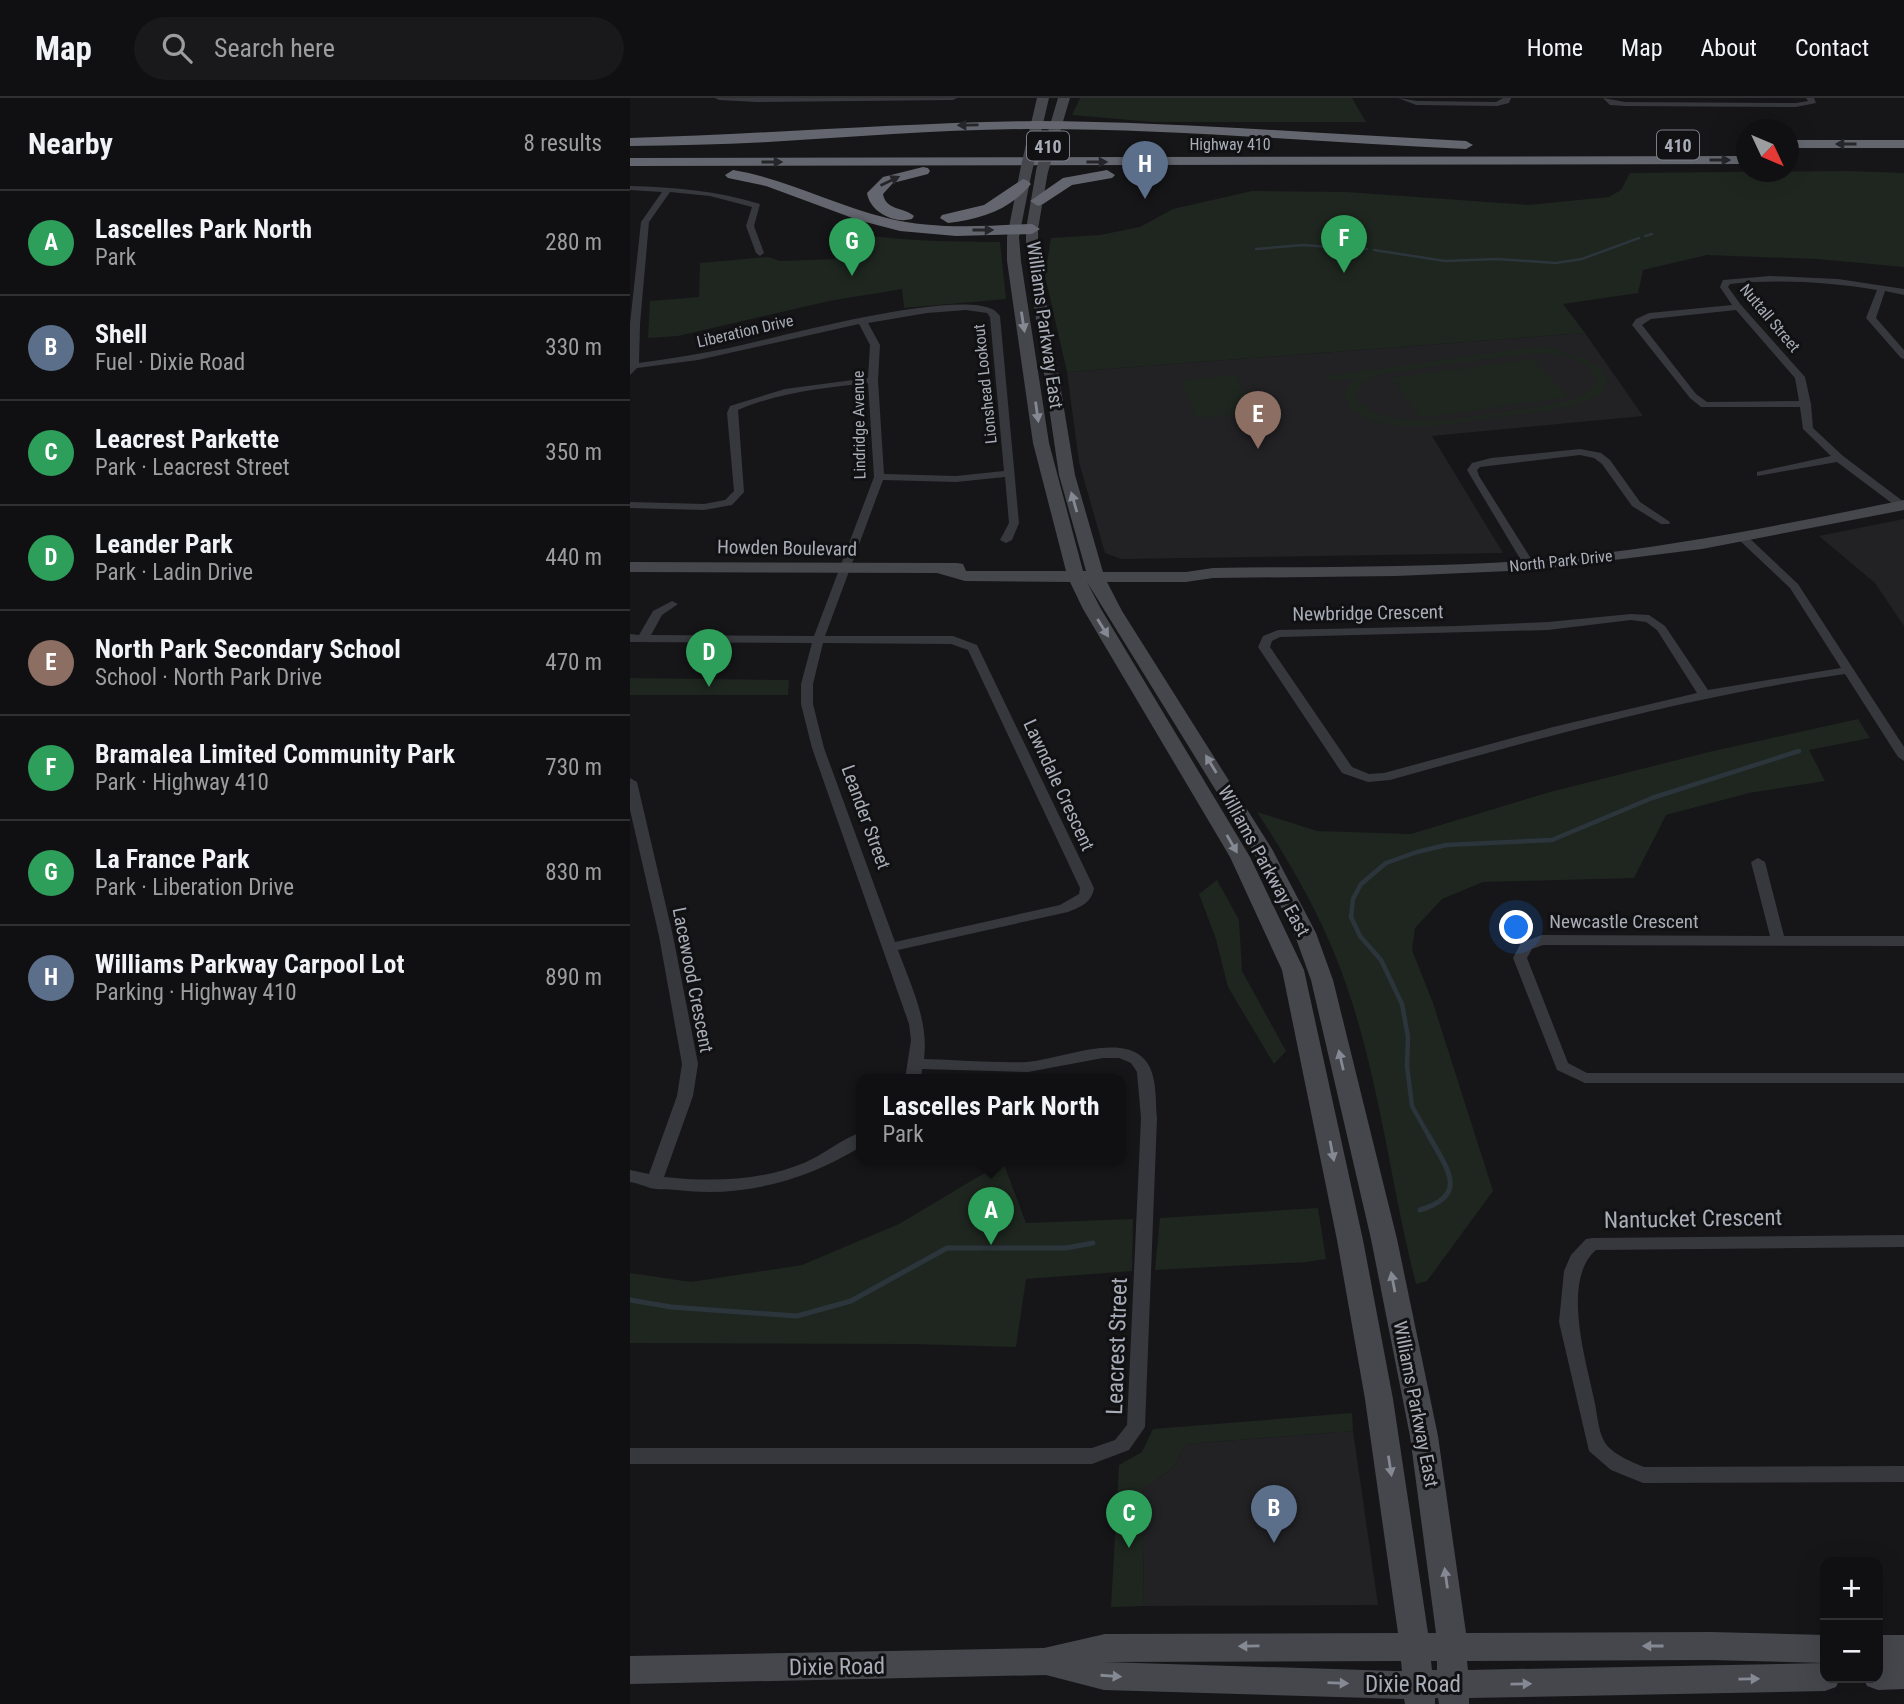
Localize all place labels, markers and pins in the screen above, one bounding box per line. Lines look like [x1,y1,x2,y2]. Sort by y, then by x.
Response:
pin: H [1122,141,1168,199]
pin: F [1321,215,1367,273]
pin: G [829,218,875,276]
pin: E [1235,391,1281,449]
pin: D [686,629,732,687]
pin: A [968,1187,1014,1245]
pin: B [1251,1485,1297,1543]
pin: C [1106,1490,1152,1548]

